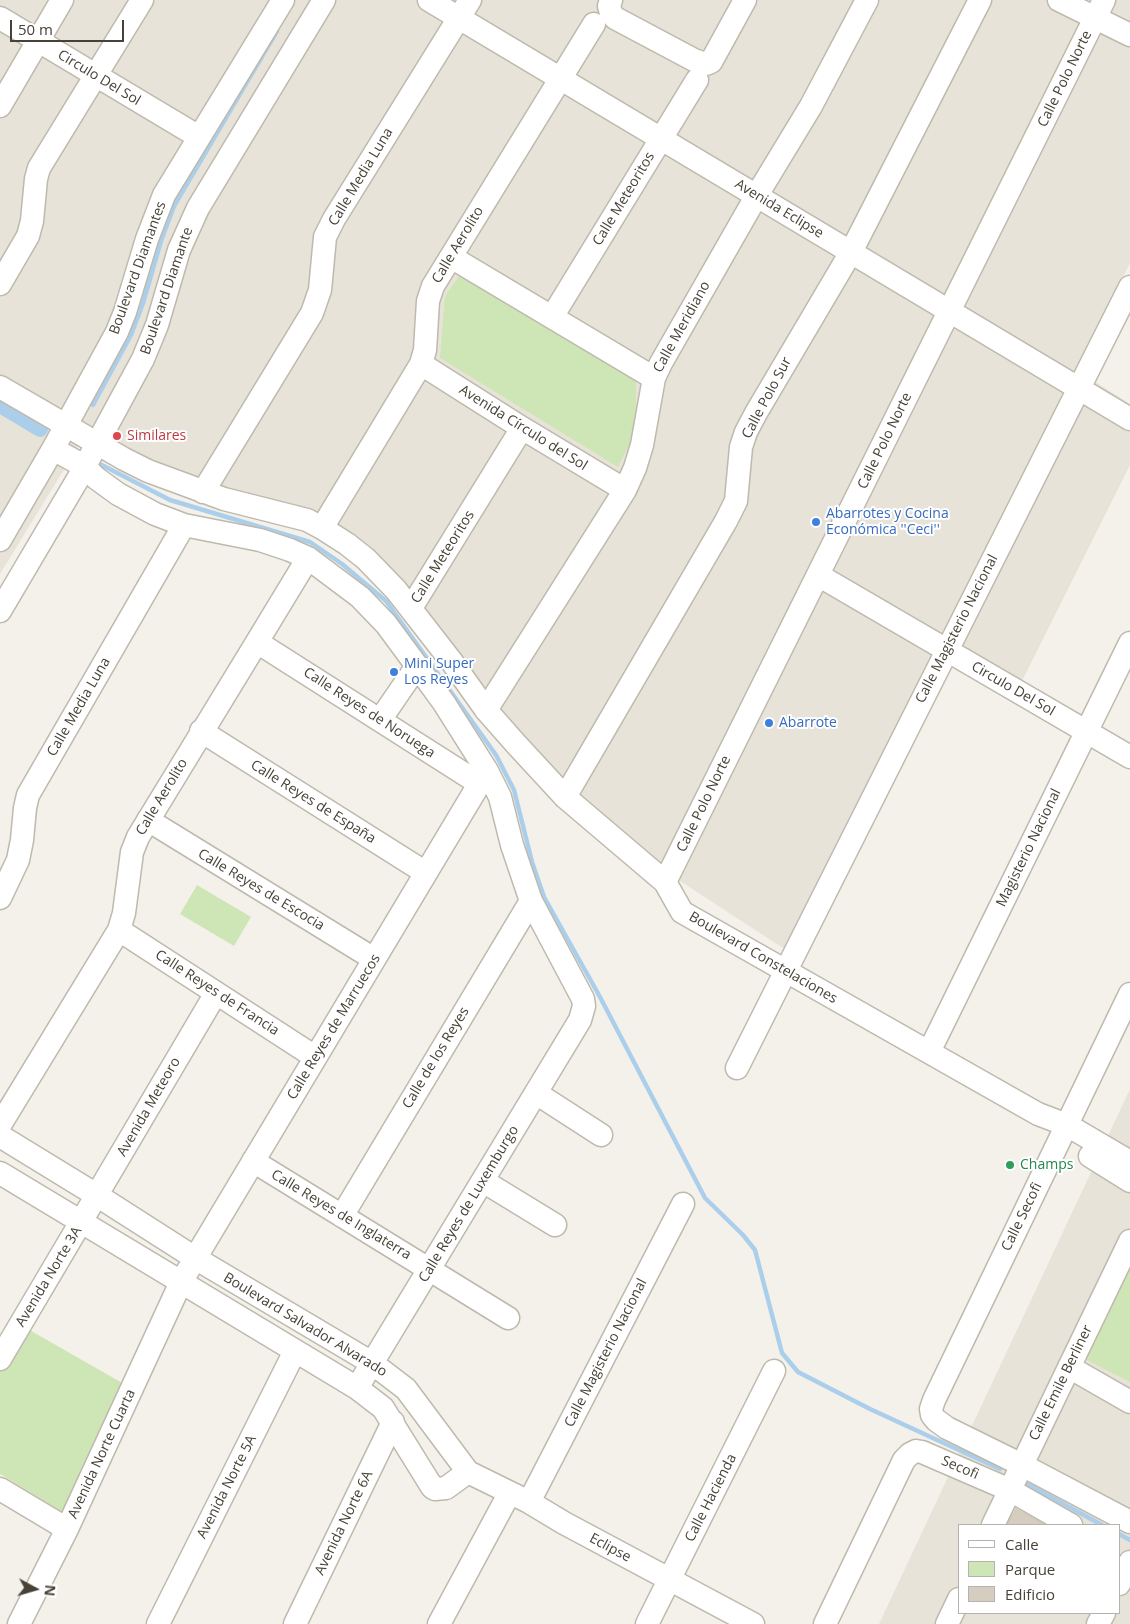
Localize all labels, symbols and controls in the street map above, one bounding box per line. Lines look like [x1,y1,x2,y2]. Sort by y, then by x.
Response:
scale bar [12,10,126,42]
text: 50 m [18,19,53,39]
street label: Calle Polo Norte [1034,28,1096,130]
street label: Circulo Del Sol [54,47,144,109]
street label: Calle Media Luna [325,125,397,229]
street label: Calle Meteoritos [589,149,659,249]
street label: Avenida Eclipse [732,176,826,242]
street label: Boulevard Diamantes [106,199,170,337]
street label: Calle Aerolito [429,204,487,286]
street label: Boulevard Diamante [137,225,197,357]
street label: Calle Meridiano [650,278,714,376]
street label: Calle Polo Sur [739,355,795,441]
street label: Avenida Círculo del Sol [456,382,590,474]
street label: Calle Polo Norte [854,390,916,492]
place label: Similares [127,428,186,444]
marker: Similares [111,430,123,442]
place label: Abarrotes y Cocina Económica ''Ceci'' [826,506,949,538]
street label: Calle Meteoritos [408,508,478,606]
marker: Abarrotes y Cocina Económica ''Ceci'' [810,516,822,528]
street label: Calle Magisterio Nacional [912,552,1002,706]
street label: Calle Media Luna [44,655,114,759]
place label: Mini Super Los Reyes [404,656,474,689]
street label: Circulo Del Sol [968,658,1058,720]
street label: Calle Reyes de Noruega [300,664,438,762]
marker: Mini Super Los Reyes [388,666,400,678]
place label: Abarrote [779,715,837,731]
marker: Abarrote [763,717,775,729]
street label: Calle Polo Norte [673,753,735,855]
street label: Calle Aerolito [133,756,191,838]
street label: Calle Reyes de España [247,757,379,847]
street label: Magisterio Nacional [993,786,1065,910]
street label: Calle Reyes de Escocia [195,846,327,934]
street label: Boulevard Constelaciones [686,909,840,1007]
street label: Calle Reyes de Francia [152,947,282,1039]
street label: Calle Reyes de Marruecos [284,951,384,1103]
street label: Calle de los Reyes [399,1004,473,1112]
street label: Avenida Meteoro [114,1054,184,1160]
street label: Calle Reyes de Luxemburgo [415,1123,523,1285]
place label: Champs [1020,1157,1073,1173]
marker: Champs [1004,1159,1016,1171]
street label: Calle Reyes de Inglaterra [268,1166,414,1264]
street label: Calle Secofi [998,1180,1046,1254]
street label: Avenida Norte 3A [12,1224,86,1330]
street label: Boulevard Salvador Alvarado [220,1269,390,1381]
street label: Calle Magisterio Nacional [561,1276,651,1430]
street label: Calle Emile Berliner [1026,1323,1096,1443]
street label: Avenida Norte Cuarta [65,1387,139,1521]
street label: Avenida Norte 5A [194,1432,260,1542]
street label: Calle Hacienda [682,1451,740,1545]
street label: Secofi [939,1453,981,1483]
street label: Avenida Norte 6A [311,1468,377,1578]
legend [958,1524,1120,1614]
street label: Eclipse [586,1530,634,1566]
text: Calle [1005,1534,1039,1554]
text: Parque [1005,1559,1055,1579]
north arrow [10,1564,60,1614]
text: N [40,1584,60,1597]
text: Edificio [1005,1584,1055,1604]

